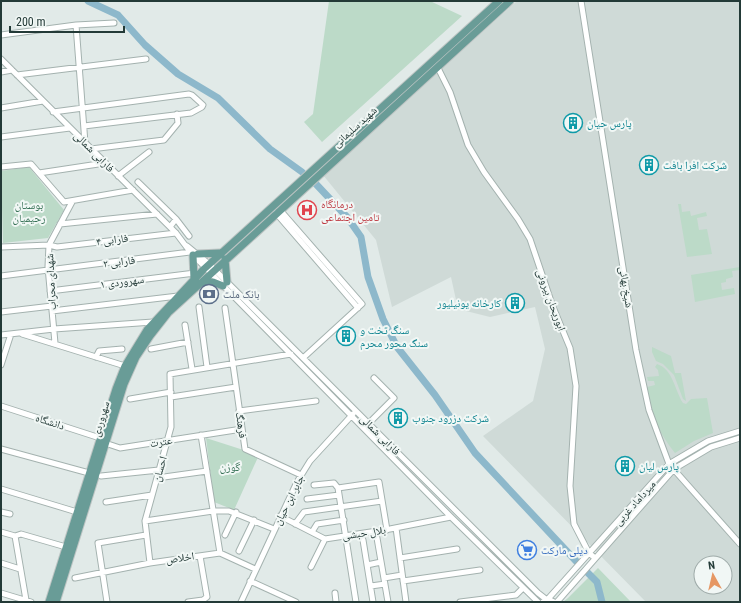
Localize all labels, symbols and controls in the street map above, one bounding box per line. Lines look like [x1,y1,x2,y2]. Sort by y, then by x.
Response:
scale bar [10,8,124,34]
text: 200 m [16,15,46,29]
street label: شهید سلیمانی [330,104,380,150]
building icon: پارس حیان [562,112,584,134]
place label: پارس حیان [587,117,632,130]
street label: فارابی شمالی [71,129,117,175]
building icon: شرکت افرا بافت [638,154,660,176]
place label: شرکت افرا بافت [663,159,727,172]
place label: درمانگاه تامین اجتماعی [321,198,380,224]
park label: بوستان رحیمیان [13,199,45,225]
hospital icon: درمانگاه تامین اجتماعی [296,199,318,221]
street label: فارابی ۴ [95,232,129,248]
street label: شهدای محراب [43,253,59,311]
street label: فارابی ۲ [102,254,136,270]
street label: شیخ بهائی [616,265,636,309]
street label: ابوریحان بیرونی [534,267,568,333]
street label: سهروردی ۱ [99,273,145,291]
bank icon: بانک ملت [198,283,220,305]
place label: بانک ملت [223,288,260,301]
building icon: کارخانه یونیلیور [504,292,526,314]
place label: کارخانه یونیلیور [436,297,501,310]
place label: سنگ تخت و سنگ محور محرم [360,324,428,350]
building icon: سنگ تخت و سنگ محور محرم [335,325,357,347]
street label: سهروردی [89,400,113,438]
building icon: شرکت دزرود جنوب [387,407,409,429]
street label: دانشگاه [34,411,67,433]
street label: فرهنگ [233,411,249,439]
street label: فارابی شمالی [357,412,403,458]
place label: شرکت دزرود جنوب [412,412,489,425]
street label: عترت [149,434,174,450]
street label: احسان [150,455,170,483]
building icon: پارس لیان [614,455,636,477]
place label: پارس لیان [639,460,679,473]
park label: گوزن [220,461,241,474]
street label: جابر ابن حیان [271,473,307,527]
street label: میرداماد غربی [611,478,659,528]
street label: بلال حبشی [341,524,387,542]
supermarket icon: دیلی مارکت [516,539,538,561]
place label: دیلی مارکت [541,544,588,557]
street label: اخلاص [165,550,195,566]
north arrow [693,555,733,595]
text: N [707,559,716,572]

